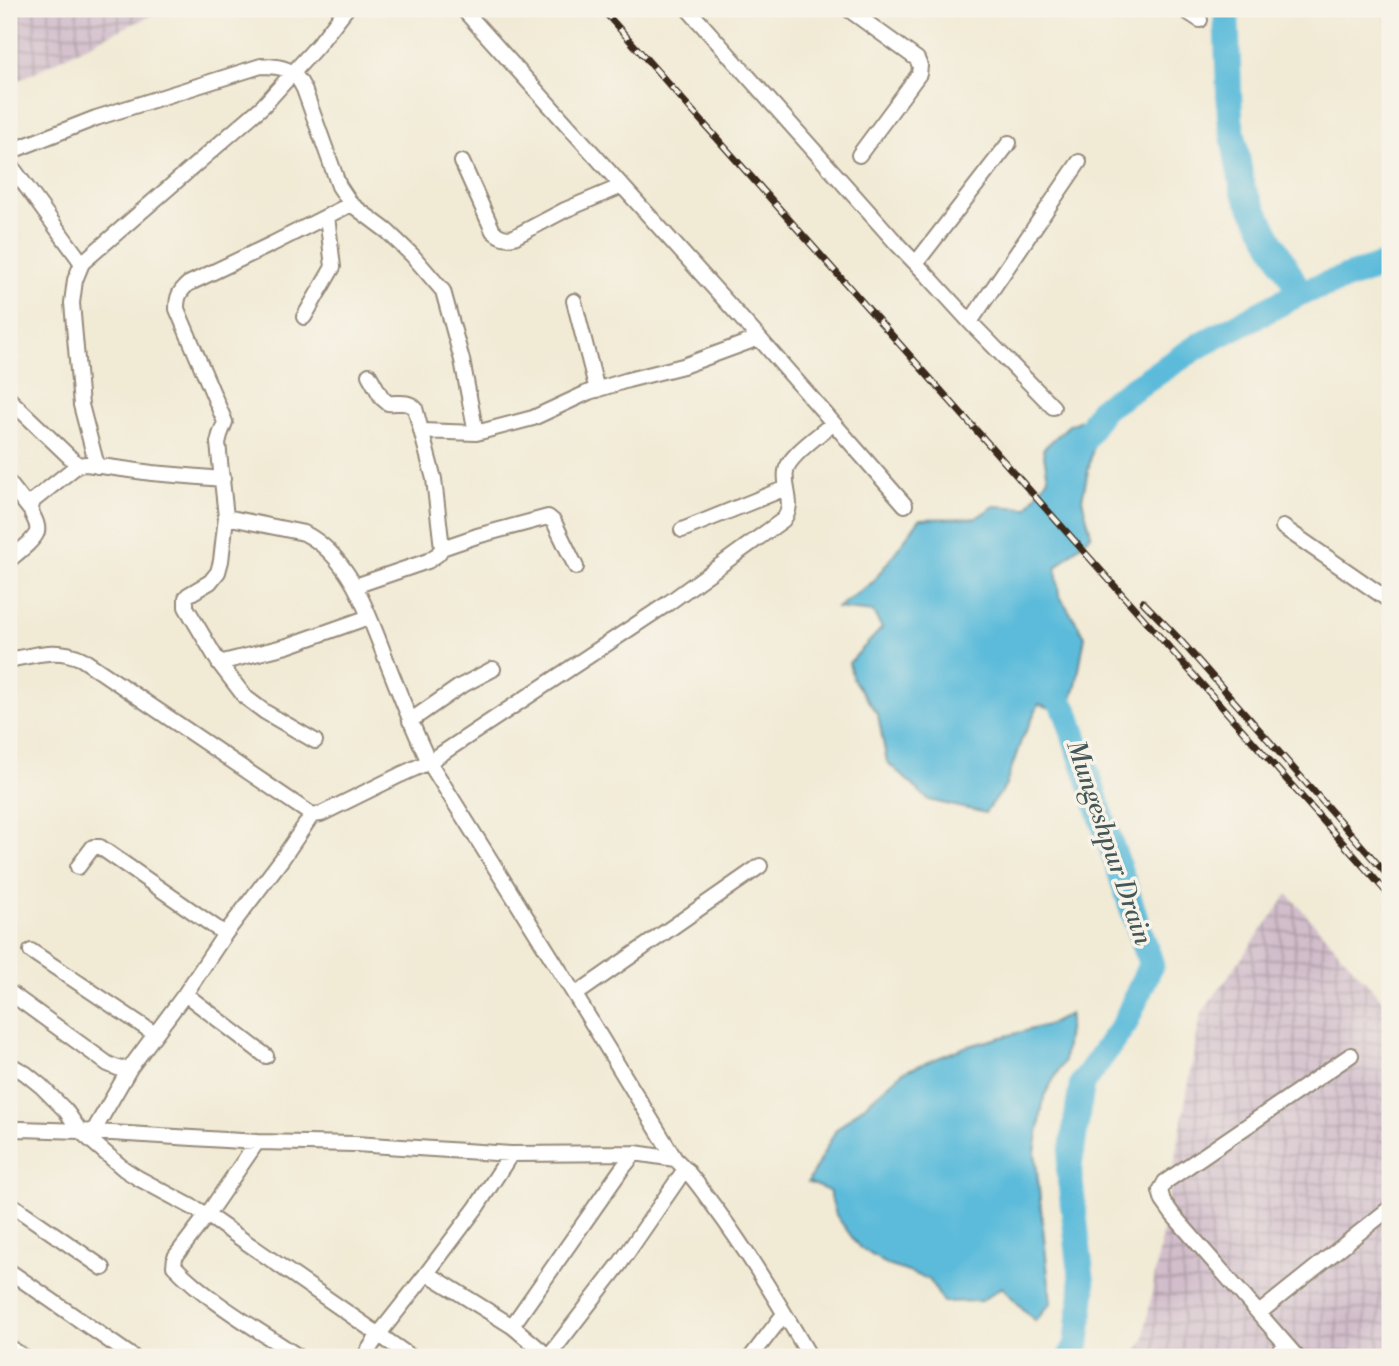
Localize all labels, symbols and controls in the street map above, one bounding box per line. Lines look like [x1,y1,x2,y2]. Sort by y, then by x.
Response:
water label: Mungeshpur Drain [1059,736,1159,949]

